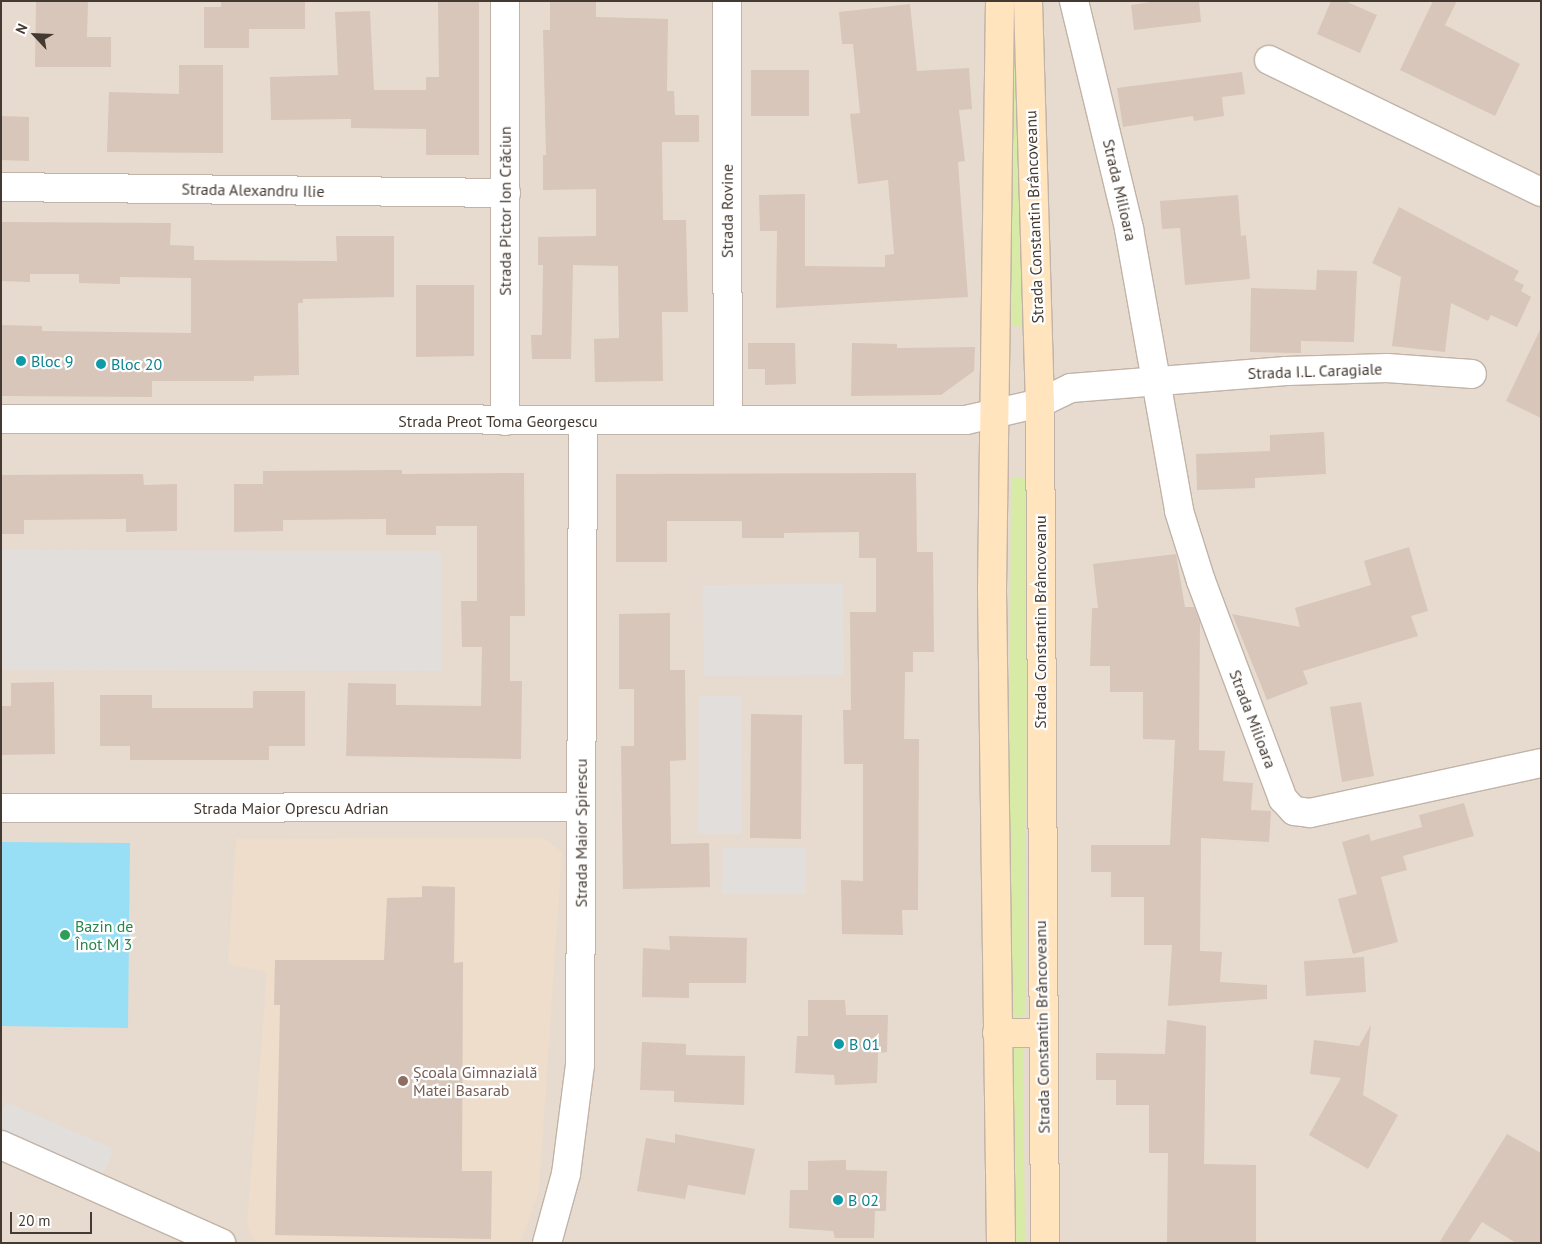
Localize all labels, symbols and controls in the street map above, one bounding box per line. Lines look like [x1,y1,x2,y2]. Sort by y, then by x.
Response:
north arrow [10,10,60,60]
text: N [11,21,32,37]
street label: Strada Constantin Brâncoveanu [1021,110,1047,324]
street label: Strada Pictor Ion Crăciun [495,126,515,296]
street label: Strada Milioara [1099,137,1141,243]
street label: Strada Rovine [717,164,737,258]
street label: Strada Alexandru Ilie [181,179,325,201]
place label: Bloc 9 [31,351,74,371]
place label: Bloc 20 [111,354,163,374]
marker: Bloc 9 [15,355,27,367]
marker: Bloc 20 [95,358,107,370]
street label: Strada I.L. Caragiale [1247,359,1383,383]
street label: Strada Preot Toma Georgescu [398,411,598,431]
street label: Strada Constantin Brâncoveanu [1030,515,1050,729]
street label: Strada Milioara [1225,667,1281,771]
street label: Strada Maior Spirescu [571,759,591,907]
street label: Strada Maior Oprescu Adrian [193,798,389,818]
place label: Bazin de Înot M 3 [75,916,133,954]
street label: Strada Constantin Brâncoveanu [1031,920,1053,1134]
marker: Bazin de Înot M 3 [59,929,71,941]
place label: B 01 [849,1034,880,1054]
marker: B 01 [833,1038,845,1050]
place label: Școala Gimnazială Matei Basarab [413,1062,537,1100]
marker: Școala Gimnazială Matei Basarab [397,1075,409,1087]
place label: B 02 [848,1190,879,1210]
marker: B 02 [832,1194,844,1206]
scale bar [12,1202,95,1234]
text: 20 m [18,1211,51,1230]

